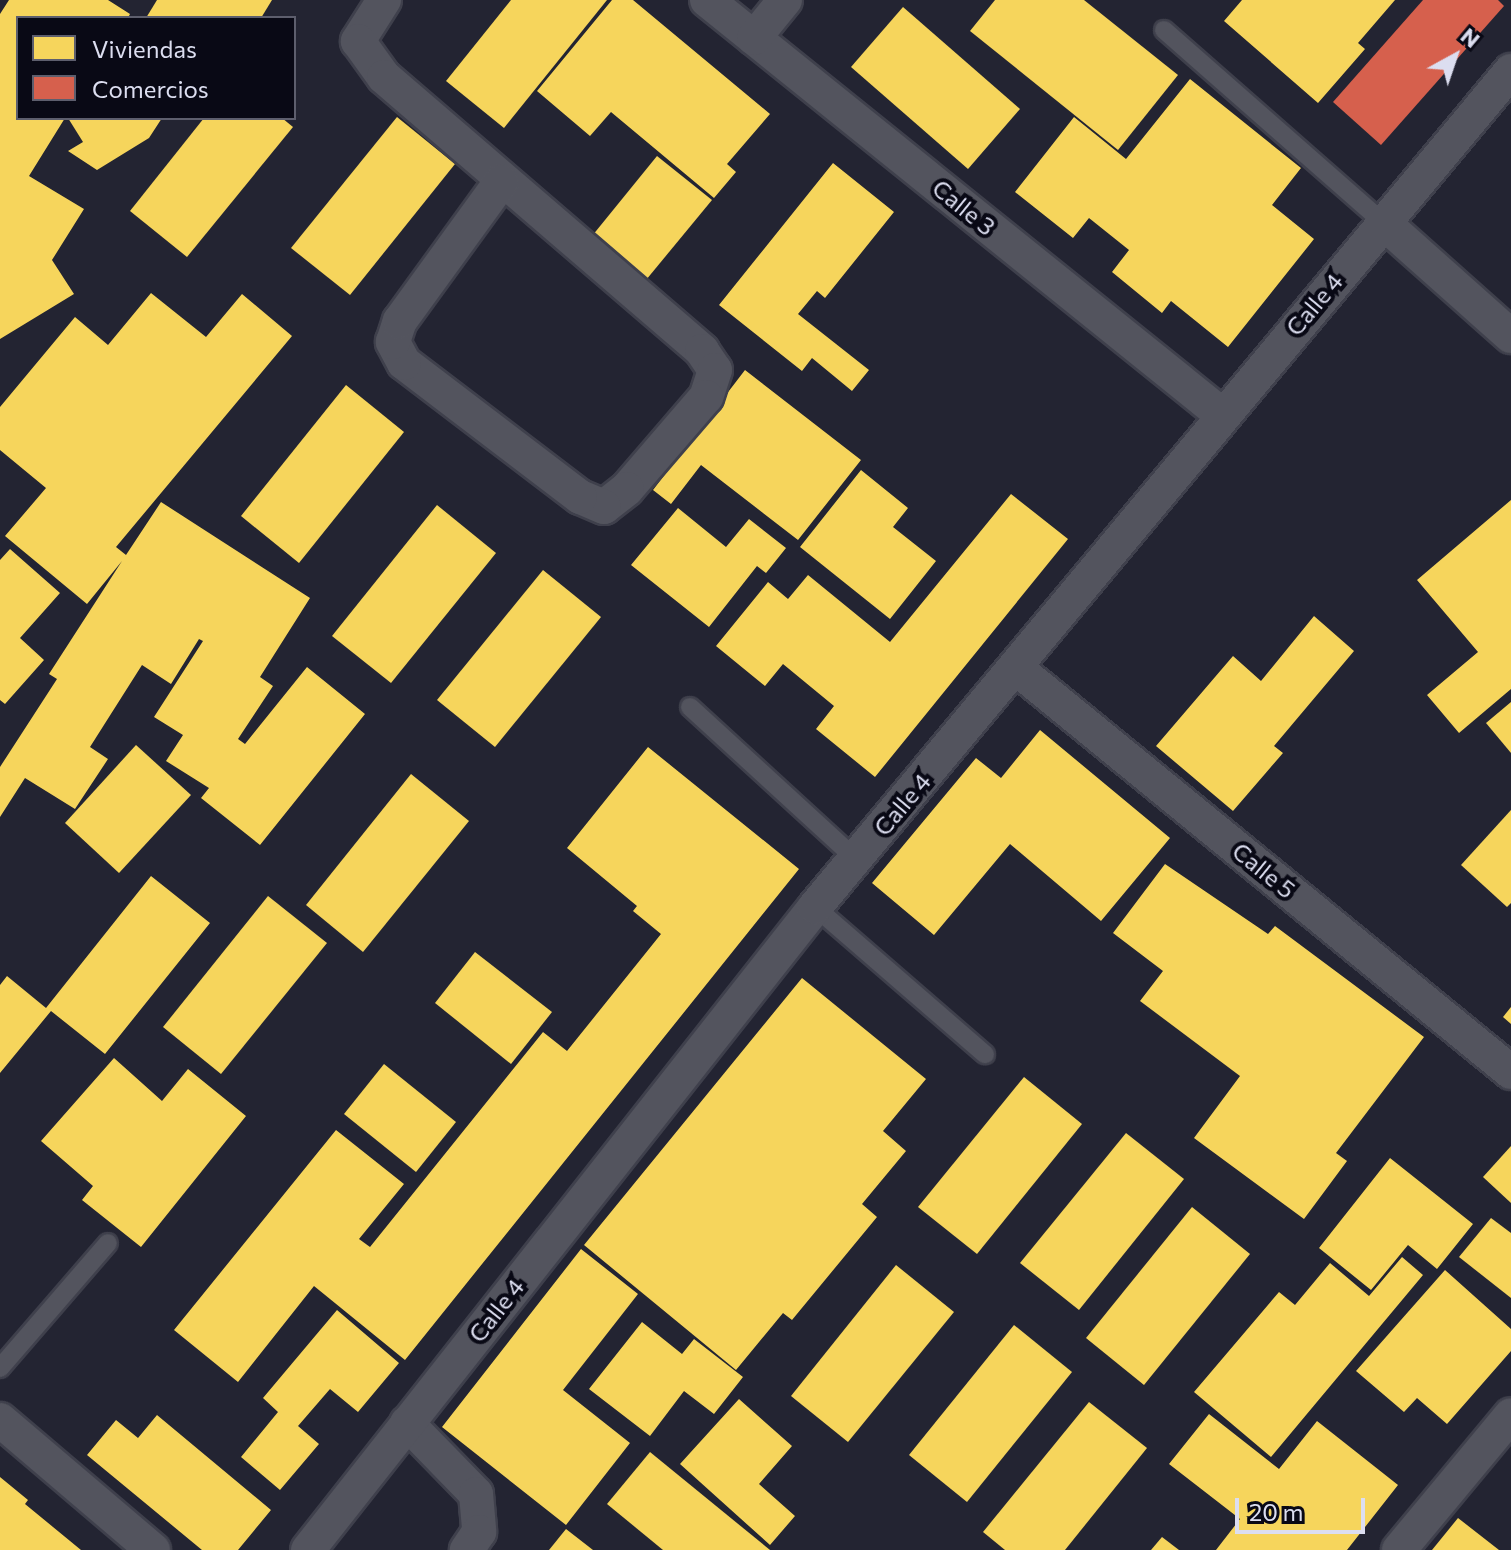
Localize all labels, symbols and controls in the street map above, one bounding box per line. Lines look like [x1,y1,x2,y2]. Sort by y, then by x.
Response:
legend [16,16,296,120]
north arrow [1415,16,1495,96]
text: N [1456,22,1486,53]
text: Viviendas [92,34,197,63]
text: Comercios [92,74,209,103]
street label: Calle 3 [927,173,1001,241]
street label: Calle 4 [1280,267,1348,341]
street label: Calle 4 [868,767,936,841]
street label: Calle 5 [1227,836,1301,904]
street label: Calle 4 [462,1272,530,1348]
scale bar [1239,1482,1369,1532]
text: 20 m [1249,1497,1303,1526]

